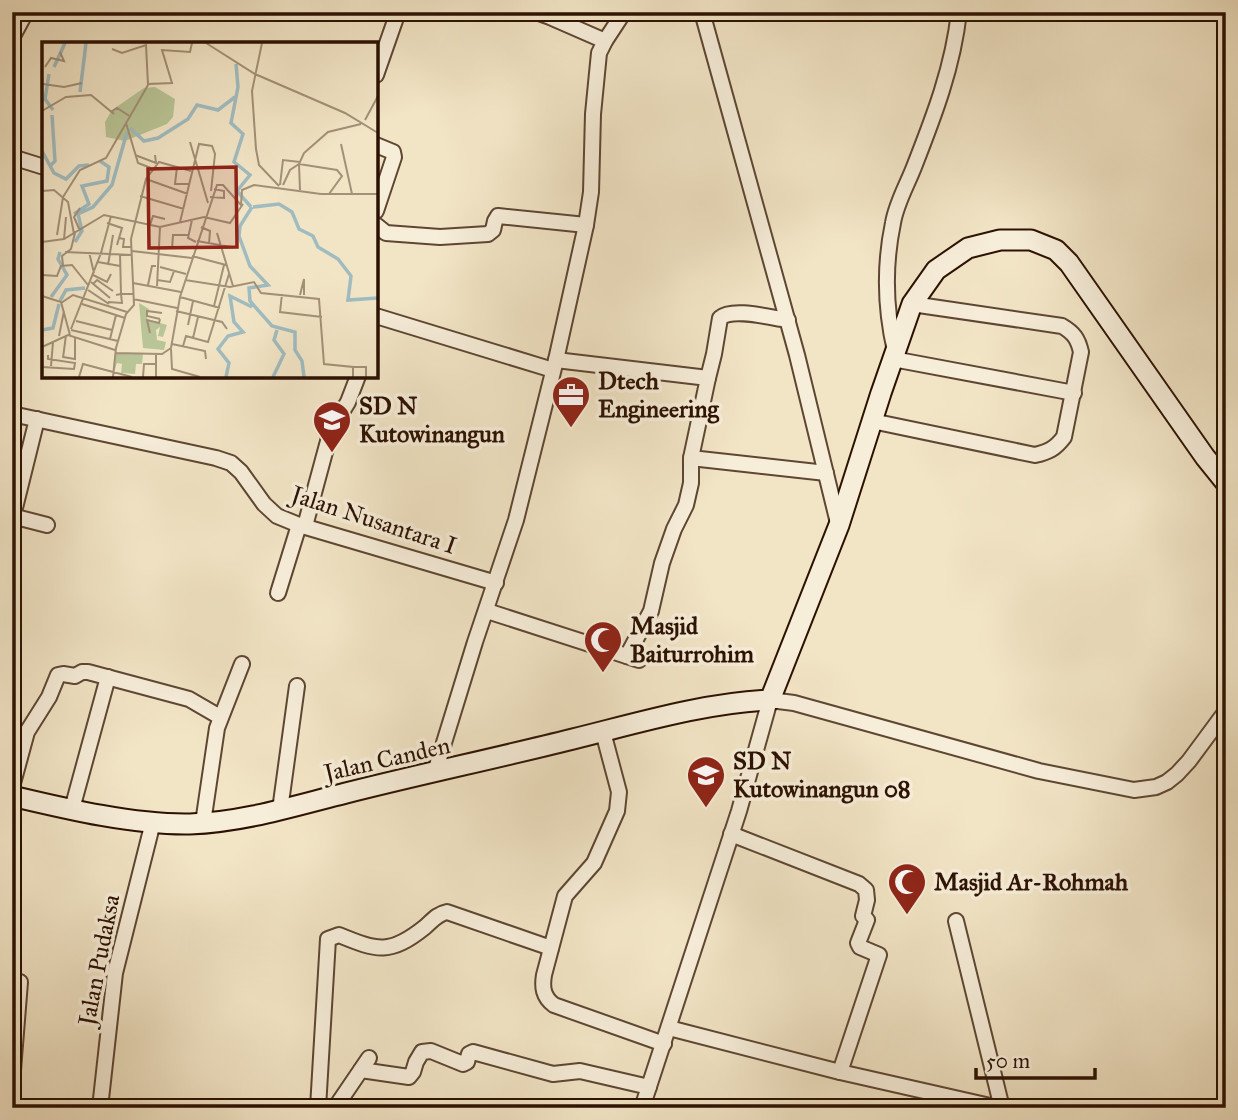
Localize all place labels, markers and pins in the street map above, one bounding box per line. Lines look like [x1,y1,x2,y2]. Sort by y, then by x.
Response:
place label: Dtech Engineering [598,366,720,424]
office icon: Dtech Engineering [550,374,592,429]
place label: SD N Kutowinangun [359,391,505,449]
school or university icon: SD N Kutowinangun [311,399,353,454]
place label: Masjid Baiturrohim [630,611,755,669]
mosque icon: Masjid Baiturrohim [582,619,624,674]
place label: SD N Kutowinangun 08 [733,746,911,804]
school or university icon: SD N Kutowinangun 08 [685,754,727,809]
mosque icon: Masjid Ar-Rohmah [886,861,928,916]
place label: Masjid Ar-Rohmah [934,867,1129,897]

